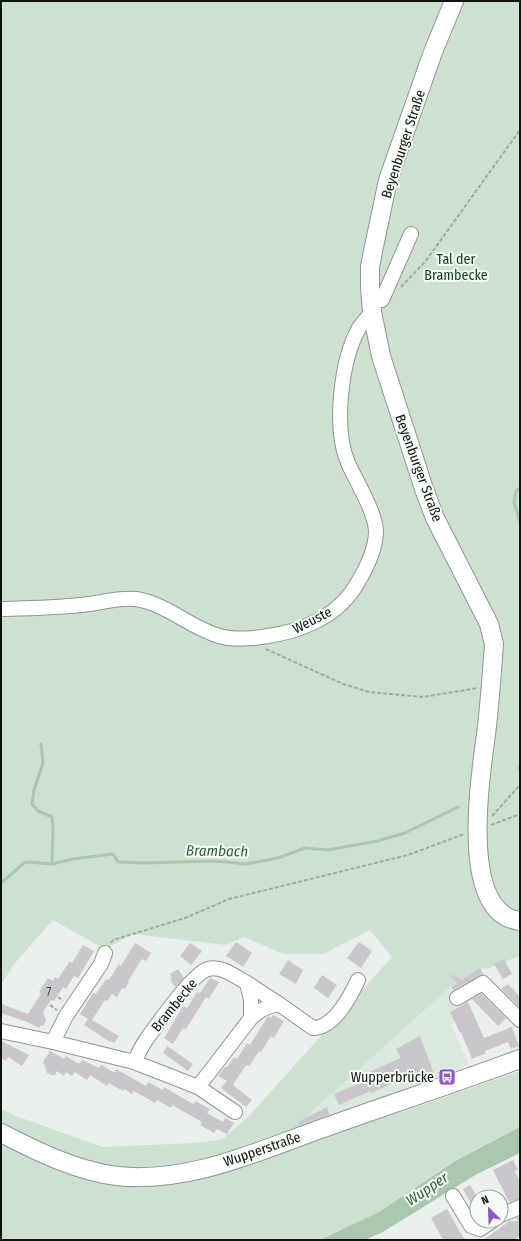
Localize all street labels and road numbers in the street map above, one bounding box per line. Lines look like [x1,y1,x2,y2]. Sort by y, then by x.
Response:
street label: Beyenburger Straße [378,88,429,201]
street label: Beyenburger Straße [391,412,446,524]
street label: Weuste [290,603,335,638]
street label: Brambecke [148,975,201,1035]
street label: Wupperstraße [221,1128,303,1171]

